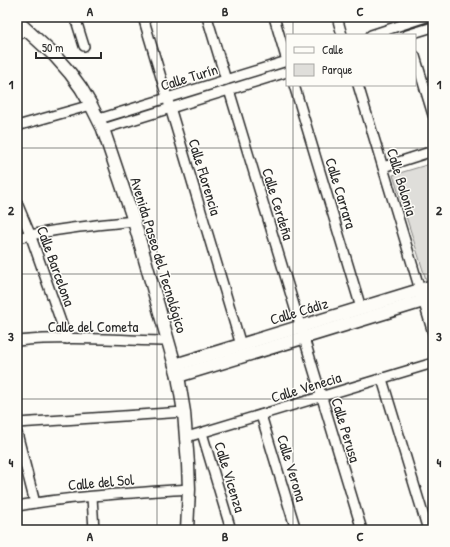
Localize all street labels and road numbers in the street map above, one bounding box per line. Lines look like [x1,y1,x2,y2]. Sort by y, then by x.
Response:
street label: Calle Turín [158,58,220,96]
street label: Calle Florencia [183,136,227,218]
street label: Calle Bolonia [382,146,422,219]
street label: Calle Carrara [320,155,362,231]
street label: Calle Cerdeña [257,165,299,243]
street label: Avenida Paseo del Tecnológico [125,175,193,335]
street label: Calle Barcelona [32,223,80,309]
street label: Calle Cádiz [267,292,331,330]
street label: Calle del Cometa [48,316,138,337]
street label: Calle Venecia [268,366,344,408]
street label: Calle Perusa [326,395,366,465]
street label: Calle Verona [272,432,312,504]
street label: Calle Vicenza [209,439,251,515]
street label: Calle del Sol [67,469,135,495]

